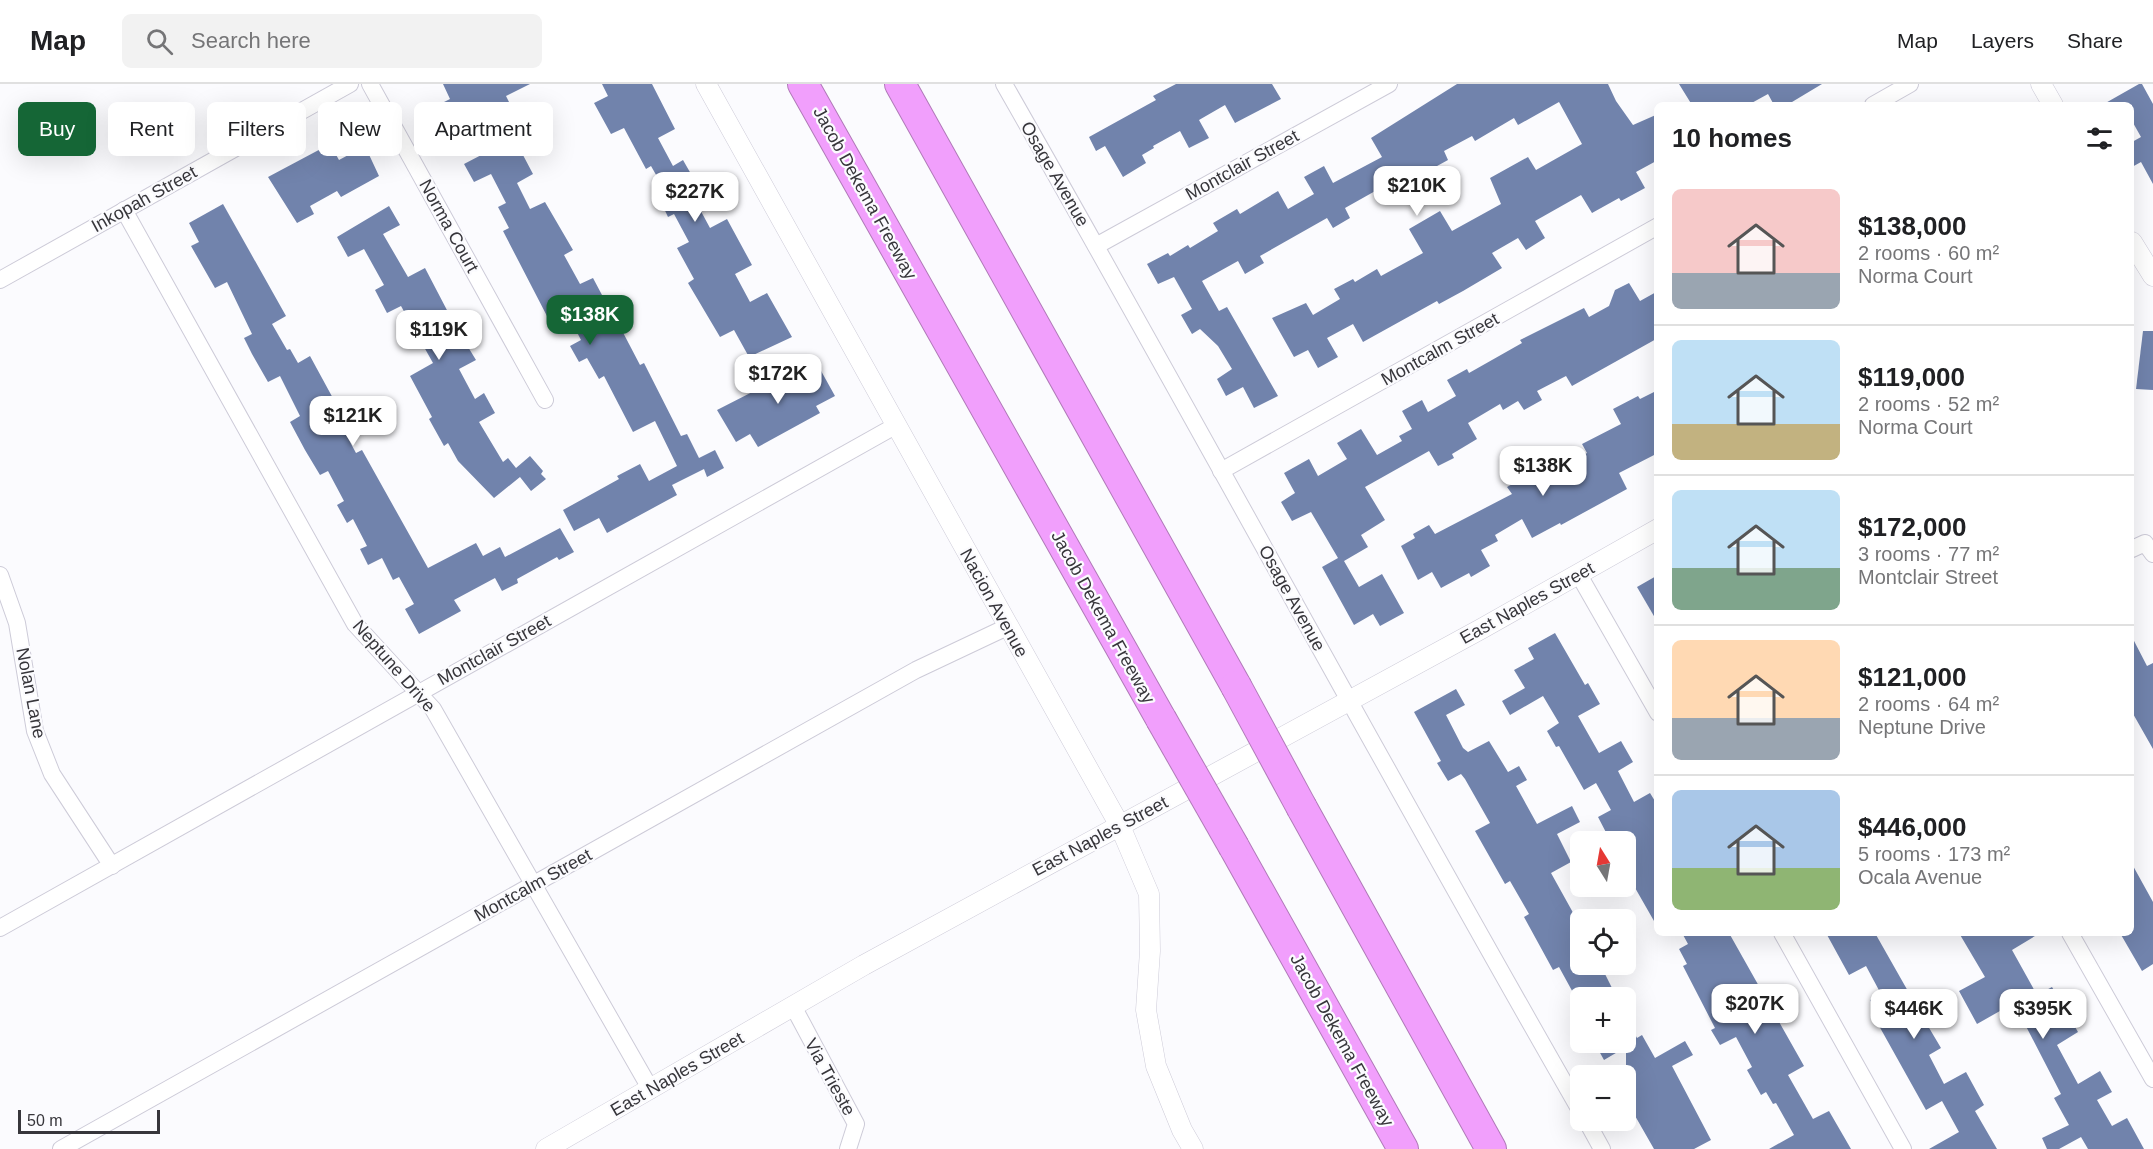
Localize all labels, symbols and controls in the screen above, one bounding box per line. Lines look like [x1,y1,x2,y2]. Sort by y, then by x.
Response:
search box [122,14,542,68]
text: Map [30,25,86,56]
icon: search [143,25,176,58]
text: Search here [191,28,311,53]
text: Map [1897,29,1938,52]
text: Layers [1971,29,2034,52]
text: Share [2067,29,2123,52]
chip: Buy [18,102,96,156]
chip: Rent [108,102,195,156]
chip: Filters [207,102,306,156]
chip: New [318,102,402,156]
chip: Apartment [414,102,553,156]
street label: Jacob Dekema Freeway [809,103,921,283]
street label: Osage Avenue [1017,118,1093,230]
icon: filters [2083,122,2116,155]
text: 10 homes [1672,123,1792,153]
street label: Montclair Street [1182,126,1302,204]
street label: Inkopah Street [88,162,200,236]
pin: $210K [1375,166,1459,217]
pin: $227K [653,172,737,223]
text: $210K [1388,174,1446,196]
street label: Norma Court [415,176,483,276]
text: $227K [666,180,724,202]
text: $138,000 [1858,211,1966,241]
icon: home [1720,213,1792,285]
text: 2 rooms · 60 m² [1858,242,1999,264]
text: Norma Court [1858,265,1972,287]
pin: $138K [548,295,632,346]
text: $138K [561,303,619,325]
street label: Montcalm Street [1378,308,1502,390]
pin: $119K [397,310,481,361]
text: $119K [410,318,468,340]
pin: $172K [736,354,820,405]
text: $172K [749,362,807,384]
text: $119,000 [1858,362,1965,392]
icon: home [1720,364,1792,436]
text: 2 rooms · 52 m² [1858,393,1999,415]
pin: $121K [311,396,395,447]
text: $121K [324,404,382,426]
text: Norma Court [1858,416,1972,438]
pin: $138K [1501,446,1585,497]
text: $138K [1514,454,1572,476]
text: $172,000 [1858,512,1966,542]
icon: home [1720,514,1792,586]
street label: Jacob Dekema Freeway [1047,527,1159,707]
street label: Osage Avenue [1255,542,1329,654]
text: 3 rooms · 77 m² [1858,543,1999,565]
street label: Nacion Avenue [956,545,1032,661]
street label: East Naples Street [1457,558,1597,648]
text: Montclair Street [1858,566,1998,588]
street label: Montclair Street [434,611,554,689]
street label: Neptune Drive [349,616,439,716]
street label: Nolan Lane [12,646,50,740]
text: $121,000 [1858,662,1966,692]
icon: home [1720,664,1792,736]
text: 2 rooms · 64 m² [1858,693,1999,715]
text: Neptune Drive [1858,716,1986,738]
street label: East Naples Street [1029,792,1171,880]
text: $446,000 [1858,812,1966,842]
icon: home [1720,814,1792,886]
north arrow [1570,831,1636,897]
map controls [1570,831,1636,1131]
text: 5 rooms · 173 m² [1858,843,2010,865]
street label: Montcalm Street [471,844,595,926]
text: Ocala Avenue [1858,866,1982,888]
button: locate [1570,909,1636,975]
street label: Jacob Dekema Freeway [1286,950,1398,1130]
pin: $207K [1713,984,1797,1035]
button: + [1570,987,1636,1053]
pin: $446K [1872,989,1956,1040]
pin: $395K [2001,989,2085,1040]
text: $207K [1726,992,1784,1014]
text: $446K [1885,997,1943,1019]
text: $395K [2014,997,2072,1019]
street label: East Naples Street [607,1028,747,1120]
street label: Via Trieste [801,1035,859,1119]
button: − [1570,1065,1636,1131]
scale bar [18,1107,160,1134]
text: 50 m [27,1112,63,1129]

